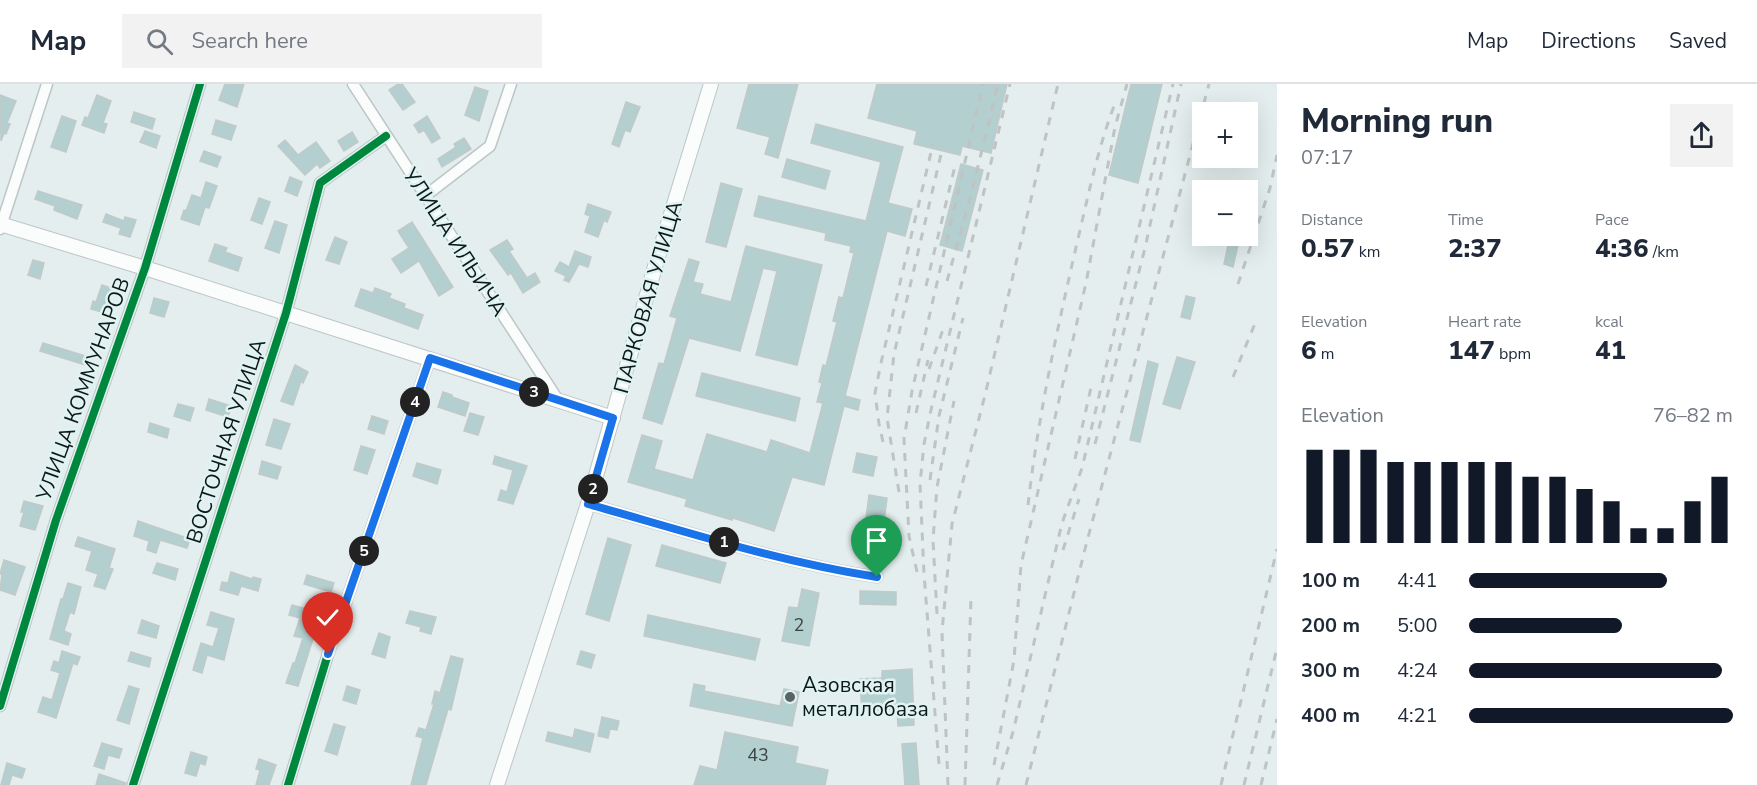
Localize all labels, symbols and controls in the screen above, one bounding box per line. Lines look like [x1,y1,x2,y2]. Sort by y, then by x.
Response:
search box [122,14,542,68]
text: Map [30,22,86,60]
icon: search [143,25,176,58]
text: Search here [191,26,308,56]
text: Map [1467,27,1508,55]
text: Directions [1541,27,1636,55]
text: Saved [1669,27,1727,55]
text: Morning run [1301,99,1493,144]
map controls [1192,102,1258,246]
button: + [1192,102,1258,168]
button: share [1670,104,1733,167]
text: 07:17 [1301,144,1354,171]
street label: УЛИЦА ИЛЬИЧА [396,161,514,322]
button: − [1192,180,1258,246]
street label: ПАРКОВАЯ УЛИЦА [607,197,689,397]
text: Distance [1301,209,1363,231]
text: Time [1448,209,1484,231]
text: Pace [1595,209,1629,231]
text: 0.57 [1301,231,1355,266]
text: 2:37 [1448,231,1502,266]
text: 4:36 [1595,231,1649,266]
text: km [1355,241,1380,263]
text: /km [1649,241,1679,263]
street label: УЛИЦА КОММУНАРОВ [29,274,136,505]
text: Elevation [1301,311,1367,333]
text: Heart rate [1448,311,1521,333]
text: kcal [1595,311,1623,333]
text: 6 [1301,333,1317,368]
text: 147 [1448,333,1495,368]
text: 41 [1595,333,1626,368]
street label: ВОСТОЧНАЯ УЛИЦА [180,335,272,547]
text: m [1317,343,1334,365]
text: bpm [1495,343,1531,365]
pin: 3 [519,377,549,407]
text: 3 [529,381,539,403]
pin: 4 [400,387,430,417]
text: 4 [410,391,420,413]
text: Elevation [1301,402,1384,429]
text: 76–82 m [1653,402,1733,429]
pin: 2 [578,474,608,504]
text: 2 [588,478,598,500]
pin [851,515,902,577]
icon: arrive [860,524,893,557]
pin: 1 [709,527,739,557]
text: 1 [719,531,729,553]
pin: 5 [349,536,379,566]
text: 5 [359,540,369,562]
text: 100 m [1301,567,1360,594]
text: 4:41 [1397,567,1438,594]
pin [302,592,353,654]
icon: check [311,601,344,634]
text: 200 m [1301,612,1360,639]
text: 5:00 [1397,612,1438,639]
house number: 2 [794,613,804,637]
text: 300 m [1301,657,1360,684]
text: 4:24 [1397,657,1438,684]
place label: Азовская металлобаза [802,671,929,723]
marker: Азовская металлобаза [783,690,797,704]
text: 400 m [1301,702,1360,729]
text: 4:21 [1397,702,1438,729]
house number: 43 [747,743,769,767]

